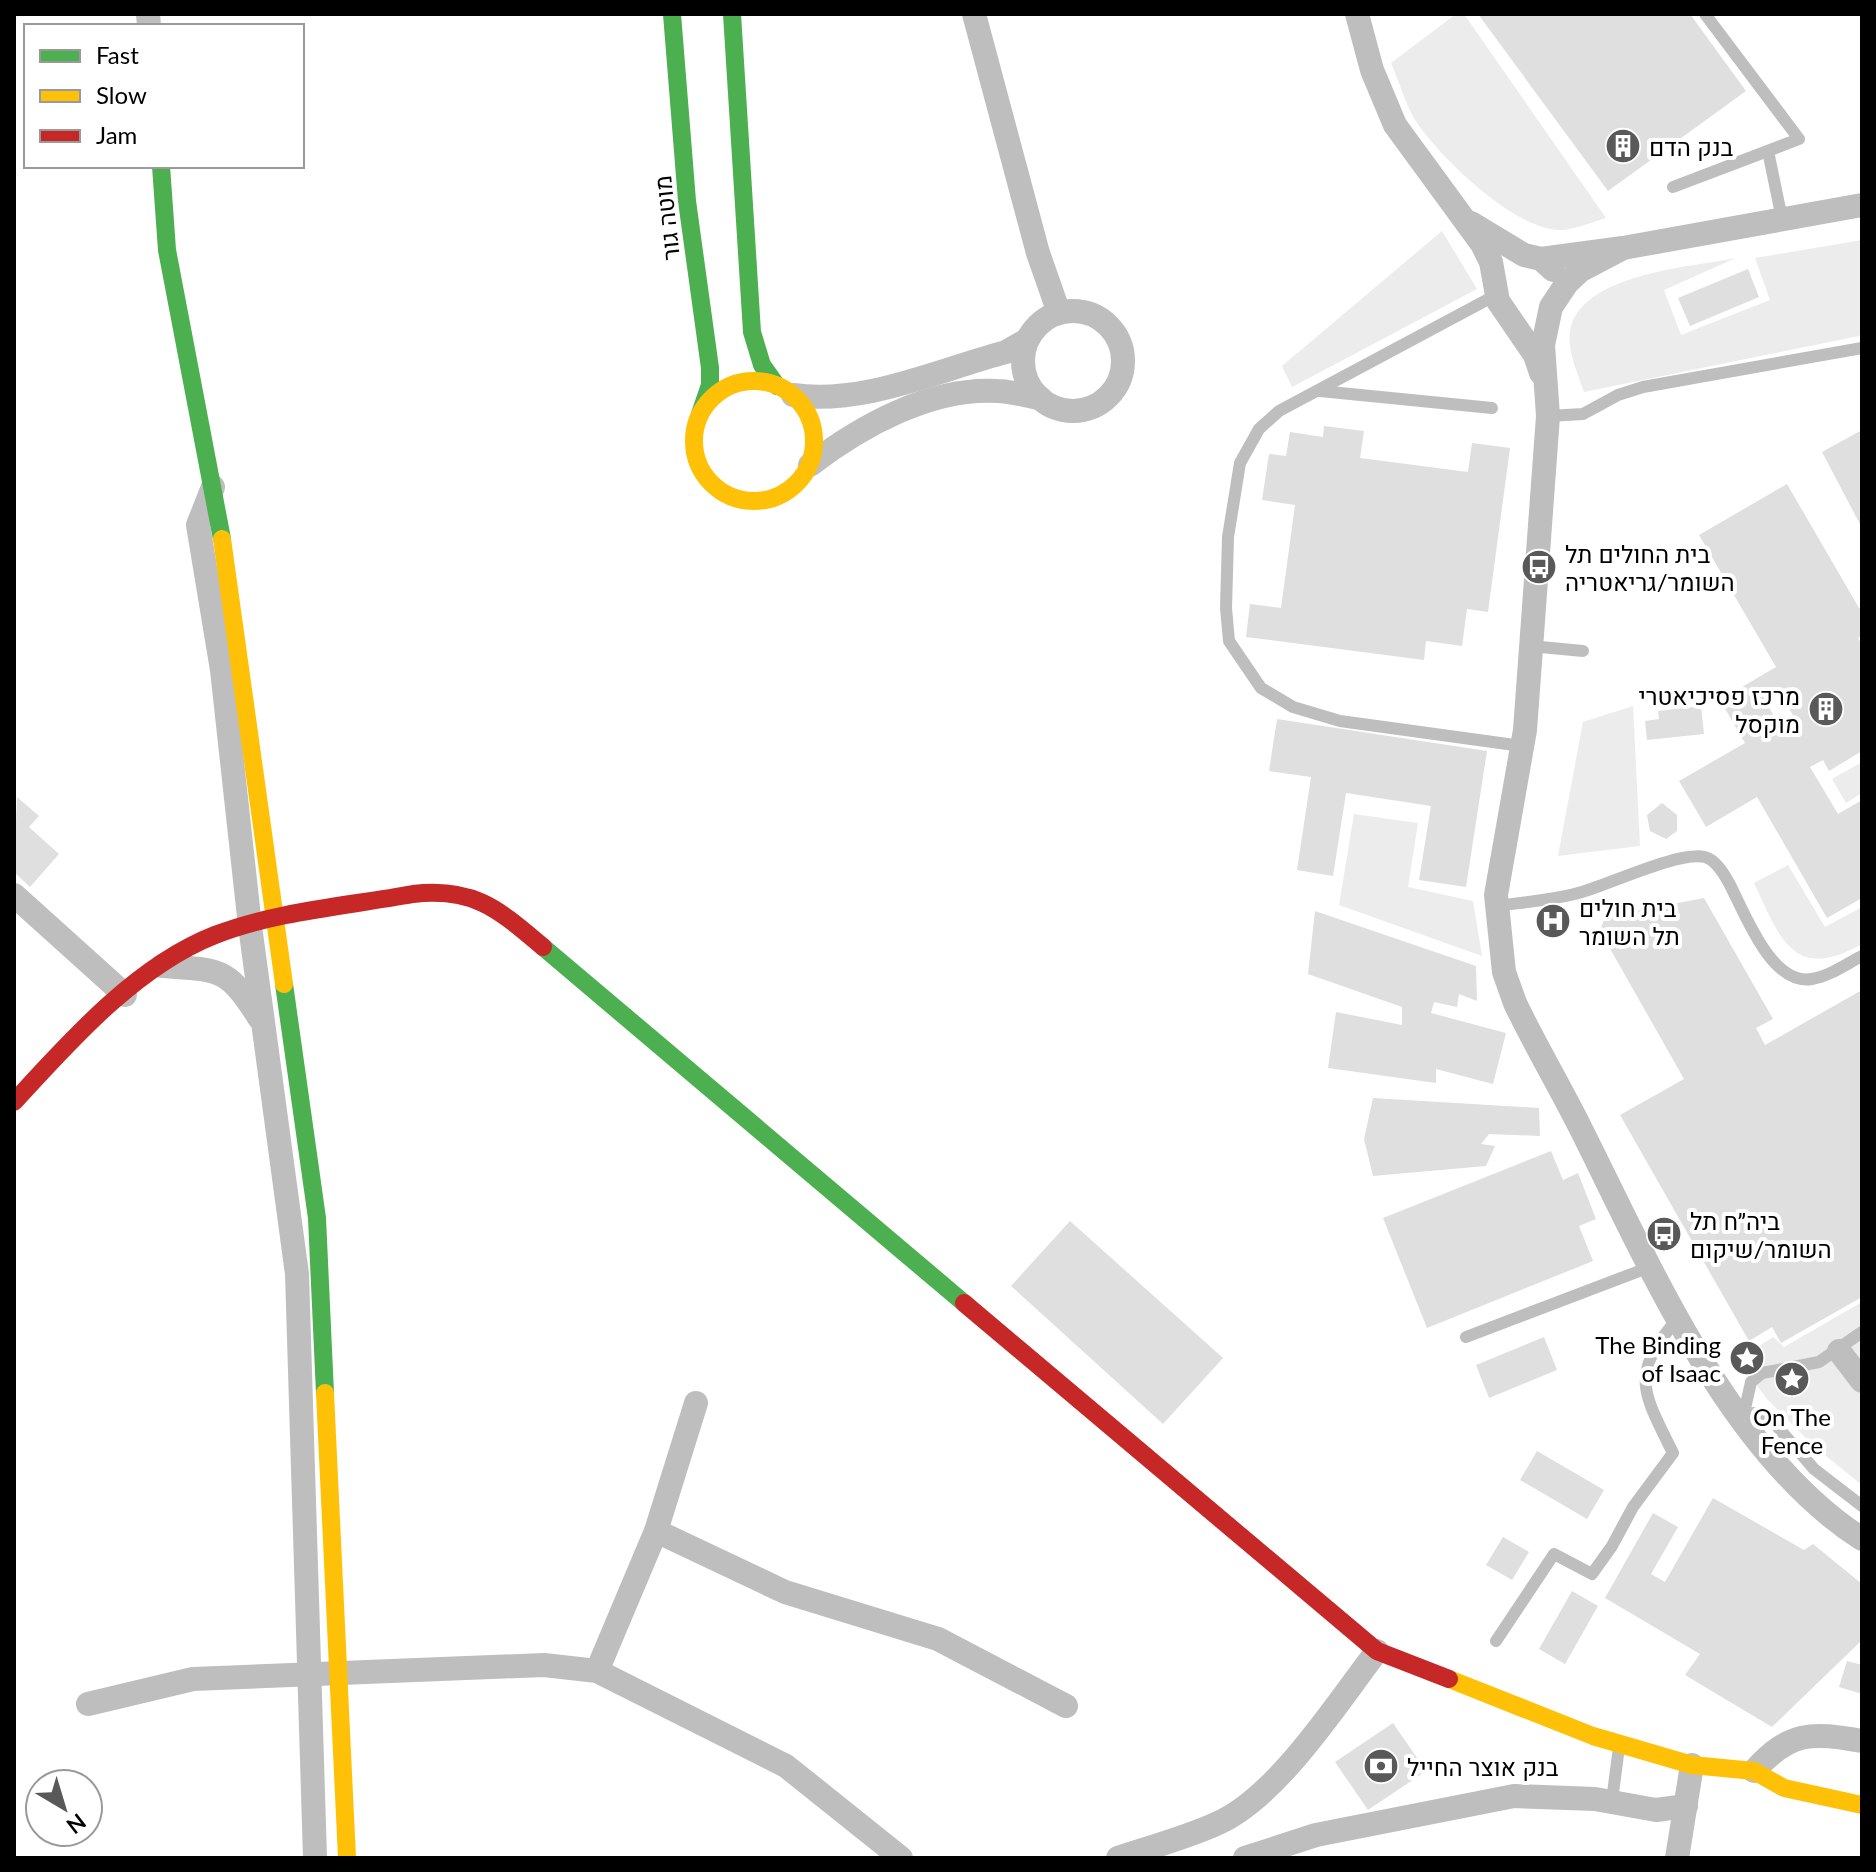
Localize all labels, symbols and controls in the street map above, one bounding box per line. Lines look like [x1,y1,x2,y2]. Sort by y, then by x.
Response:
legend [24,24,304,168]
text: Fast [96,40,139,69]
text: Slow [96,80,147,109]
text: Jam [96,120,137,149]
building icon: בנק הדם [1604,127,1642,165]
place label: בנק הדם [1649,132,1734,161]
street label: מוטה גור [647,174,685,262]
place label: בית החולים תל השומר/גריאטריה [1565,539,1735,596]
bus stop icon: בית החולים תל השומר/גריאטריה [1520,548,1558,586]
place label: מרכז פסיכיאטרי מוקסל [1639,681,1800,738]
building icon: מרכז פסיכיאטרי מוקסל [1807,690,1845,728]
place label: בית חולים תל השומר [1579,893,1680,950]
hospital icon: בית חולים תל השומר [1534,902,1572,940]
place label: ביה״ח תל השומר/שיקום [1690,1206,1832,1263]
bus stop icon: ביה״ח תל השומר/שיקום [1645,1215,1683,1253]
place label: The Binding of Isaac [1595,1330,1721,1387]
place icon: The Binding of Isaac [1728,1339,1766,1377]
place icon: On The Fence [1773,1360,1811,1398]
place label: On The Fence [1753,1402,1831,1459]
bank icon: בנק אוצר החייל [1362,1747,1400,1785]
place label: בנק אוצר החייל [1407,1752,1559,1781]
north arrow [24,1768,104,1848]
text: N [62,1808,92,1840]

